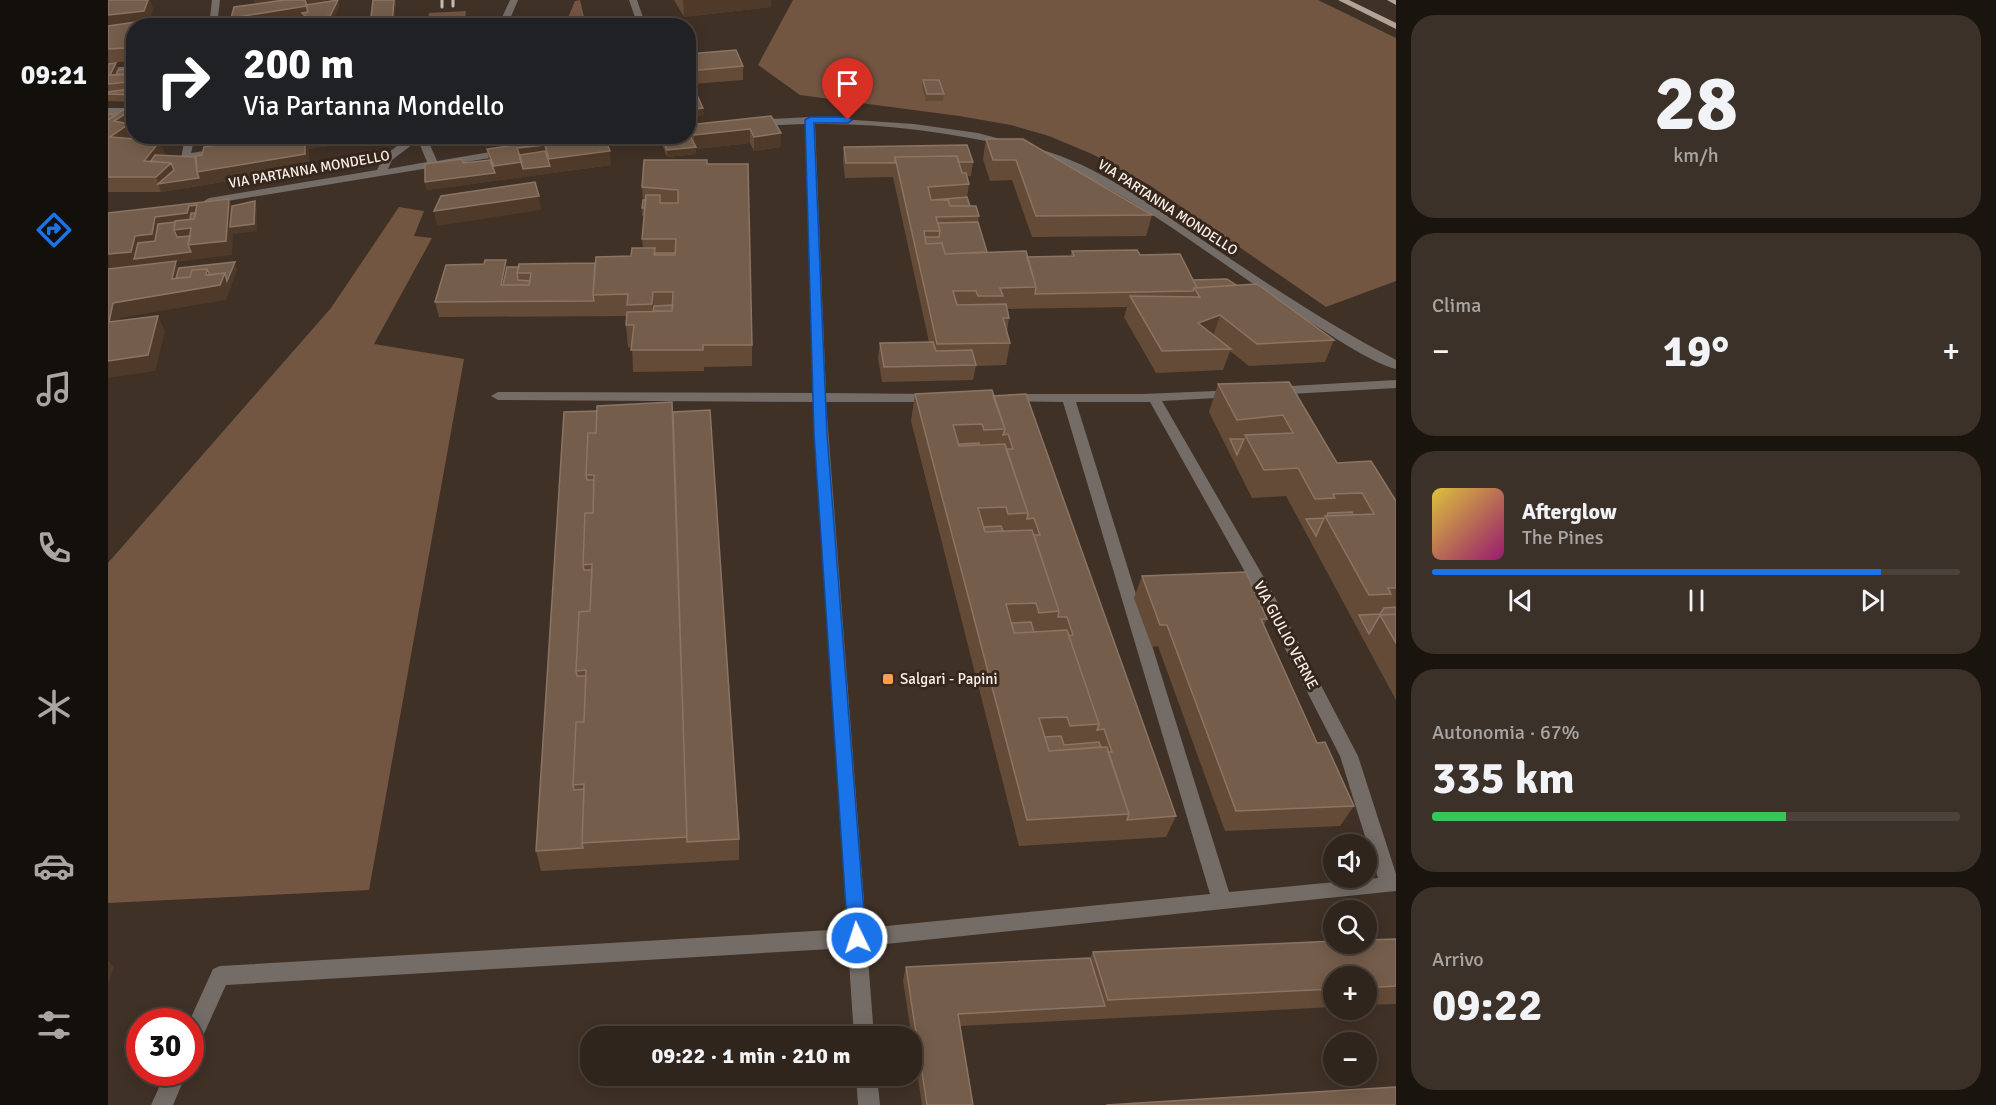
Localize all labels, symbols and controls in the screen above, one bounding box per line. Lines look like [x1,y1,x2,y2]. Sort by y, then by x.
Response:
text: 200 m [243,39,354,90]
icon: right [144,42,222,120]
text: 28 [1654,56,1738,152]
pin [822,58,873,120]
text: 09:21 [21,59,87,92]
icon: arrive [831,67,864,100]
text: Via Partanna Mondello [243,90,504,123]
text: km/h [1673,143,1719,168]
street label: VIA PARTANNA MONDELLO [227,147,391,192]
street label: VIA PARTANNA MONDELLO [1095,156,1241,259]
icon: directions [33,209,75,251]
text: Clima [1432,293,1481,318]
text: 19° [1663,324,1729,379]
text: − [1432,331,1450,372]
text: + [1942,331,1960,372]
icon: music [33,368,75,410]
text: Afterglow [1522,498,1617,525]
text: The Pines [1522,525,1604,550]
icon: phone [33,527,75,569]
street label: VIA GIULIO VERNE [1250,578,1322,692]
icon: previous [1504,584,1537,617]
icon: pause [1680,584,1713,617]
icon: next [1856,584,1889,617]
place label: Salgari - Papini [900,670,998,688]
marker: Salgari - Papini [881,672,895,686]
icon: climate [33,686,75,728]
text: Autonomia · 67% [1432,720,1580,745]
text: 335 km [1432,751,1575,806]
map controls [1323,834,1377,1086]
button: sound [1323,834,1377,888]
icon: car [33,845,75,887]
button: search [1323,900,1377,954]
position arrow [825,906,889,970]
text: Arrivo [1432,947,1484,972]
button: + [1323,966,1377,1020]
text: 09:22 [1432,978,1542,1033]
icon: filters [33,1004,75,1046]
speed limit sign: 30 [126,1008,204,1086]
button: − [1323,1032,1377,1086]
text: 09:22 · 1 min · 210 m [651,1042,851,1069]

